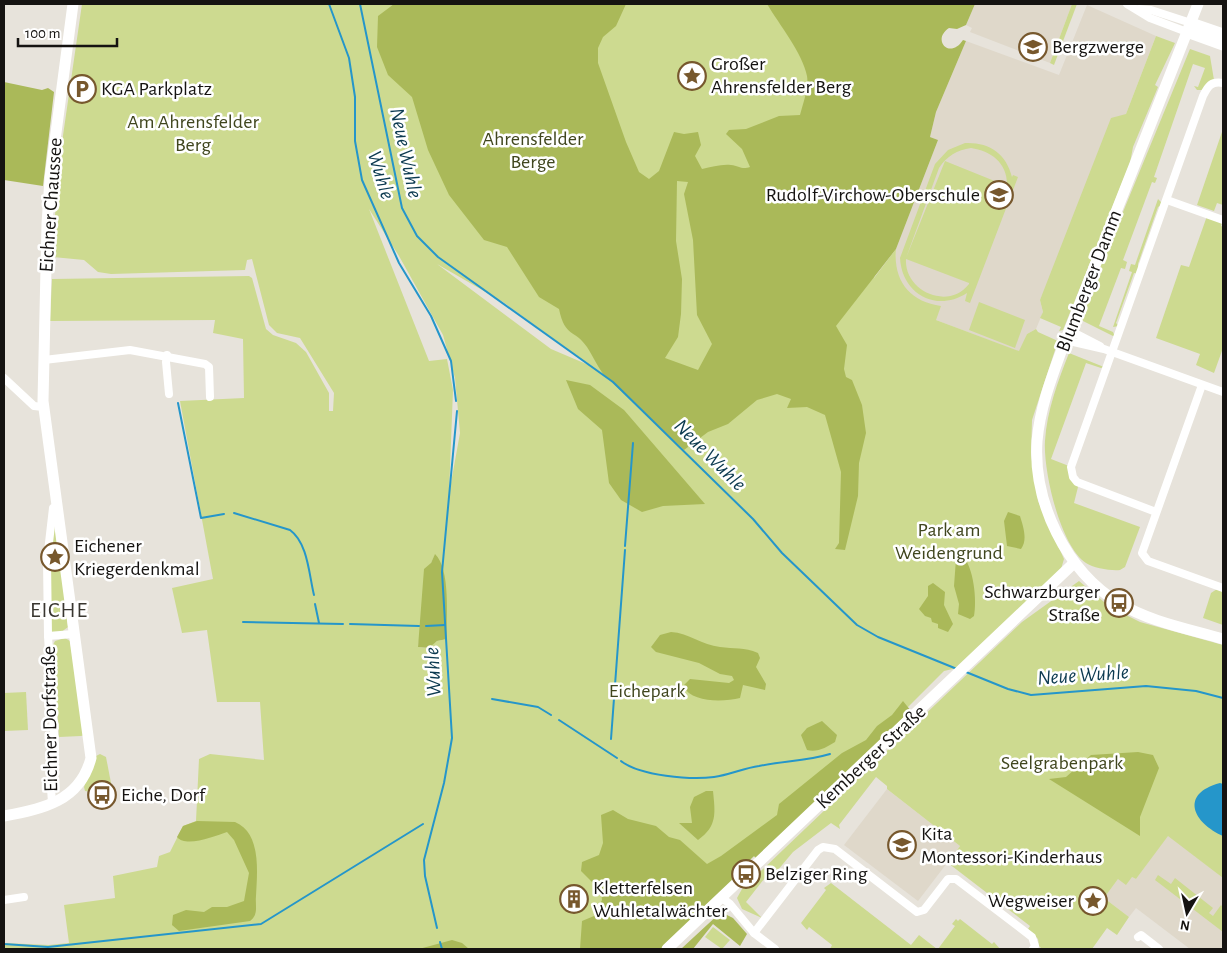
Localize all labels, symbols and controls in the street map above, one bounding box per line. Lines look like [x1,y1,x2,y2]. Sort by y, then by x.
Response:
scale bar [18,15,116,47]
text: 100 m [25,26,60,41]
school or university icon: Bergzwerge [1018,32,1048,62]
place label: Bergzwerge [1052,37,1144,57]
place label: Großer Ahrensfelder Berg [711,54,852,97]
place icon: Großer Ahrensfelder Berg [677,61,707,91]
parking icon: KGA Parkplatz [67,74,97,104]
place label: KGA Parkplatz [101,79,212,99]
water label: Neue Wuhle [386,106,426,200]
park label: Am Ahrensfelder Berg [127,112,259,155]
park label: Ahrensfelder Berge [482,129,584,172]
street label: Eichner Chaussee [36,137,66,273]
water label: Wuhle [364,148,398,202]
school or university icon: Rudolf-Virchow-Oberschule [984,180,1014,210]
place label: Rudolf-Virchow-Oberschule [766,185,980,205]
street label: Blumberger Damm [1053,207,1125,355]
water label: Neue Wuhle [670,415,750,495]
park label: Park am Weidengrund [895,520,1003,563]
place label: Eichener Kriegerdenkmal [74,536,200,579]
place icon: Eichener Kriegerdenkmal [40,542,70,572]
place label: Schwarzburger Straße [984,582,1101,625]
bus stop icon: Schwarzburger Straße [1104,588,1134,618]
district label: EICHE [30,599,88,621]
street label: Eichner Dorfstraße [39,646,61,792]
water label: Wuhle [421,647,445,697]
water label: Neue Wuhle [1036,661,1130,689]
park label: Eichepark [609,681,685,701]
street label: Kemberger Straße [812,701,930,813]
park label: Seelgrabenpark [1001,753,1123,773]
bus stop icon: Eiche, Dorf [87,780,117,810]
place label: Eiche, Dorf [121,785,206,805]
place label: Kita Montessori-Kinderhaus [921,824,1102,867]
school or university icon: Kita Montessori-Kinderhaus [887,830,917,860]
bus stop icon: Belziger Ring [731,859,761,889]
place label: Belziger Ring [765,864,868,884]
place label: Kletterfelsen Wuhletalwächter [593,878,728,921]
building icon: Kletterfelsen Wuhletalwächter [559,884,589,914]
place icon: Wegweiser [1078,886,1108,916]
north arrow [1162,888,1212,938]
place label: Wegweiser [988,891,1075,911]
text: N [1179,917,1191,933]

